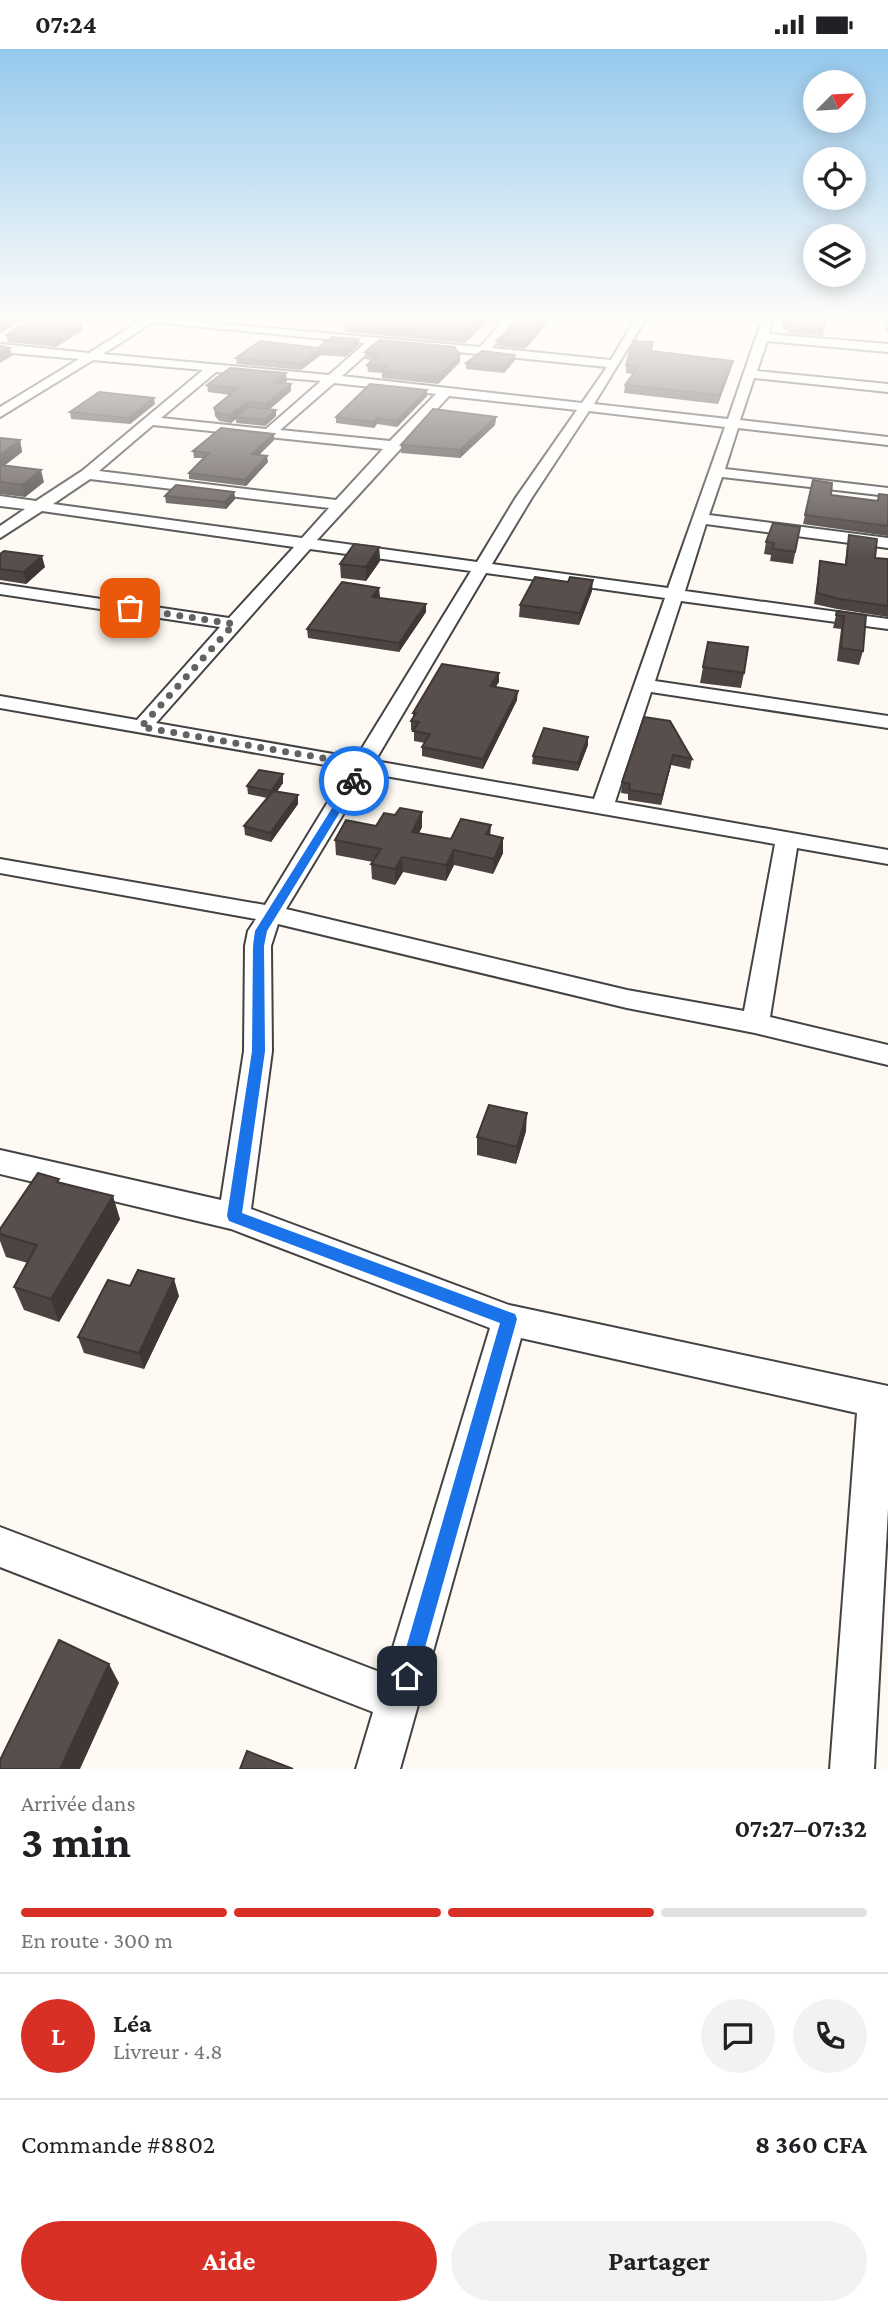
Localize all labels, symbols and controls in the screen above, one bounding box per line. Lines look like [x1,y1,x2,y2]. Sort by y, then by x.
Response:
text: 07:24 [35,10,97,39]
north arrow [803,70,866,133]
map controls [803,70,866,287]
button: locate [803,147,866,210]
button: layers [803,224,866,287]
pin [100,578,160,638]
icon: bag [111,589,149,627]
courier [319,746,389,816]
icon: bike [335,762,373,800]
pin [377,1646,437,1706]
icon: home [388,1657,426,1695]
text: Arrivée dans [21,1790,136,1816]
text: 07:27–07:32 [734,1814,867,1843]
text: 3 min [21,1816,131,1867]
text: En route · 300 m [21,1927,173,1953]
button: chat [701,1999,775,2073]
button: phone [793,1999,867,2073]
text: Léa [113,2009,152,2038]
text: L [51,2022,65,2051]
text: Livreur · 4.8 [113,2038,223,2064]
text: Commande #8802 [21,2130,215,2159]
text: 8 360 CFA [755,2130,867,2159]
button: Aide [21,2221,437,2301]
button: Partager [451,2221,867,2301]

